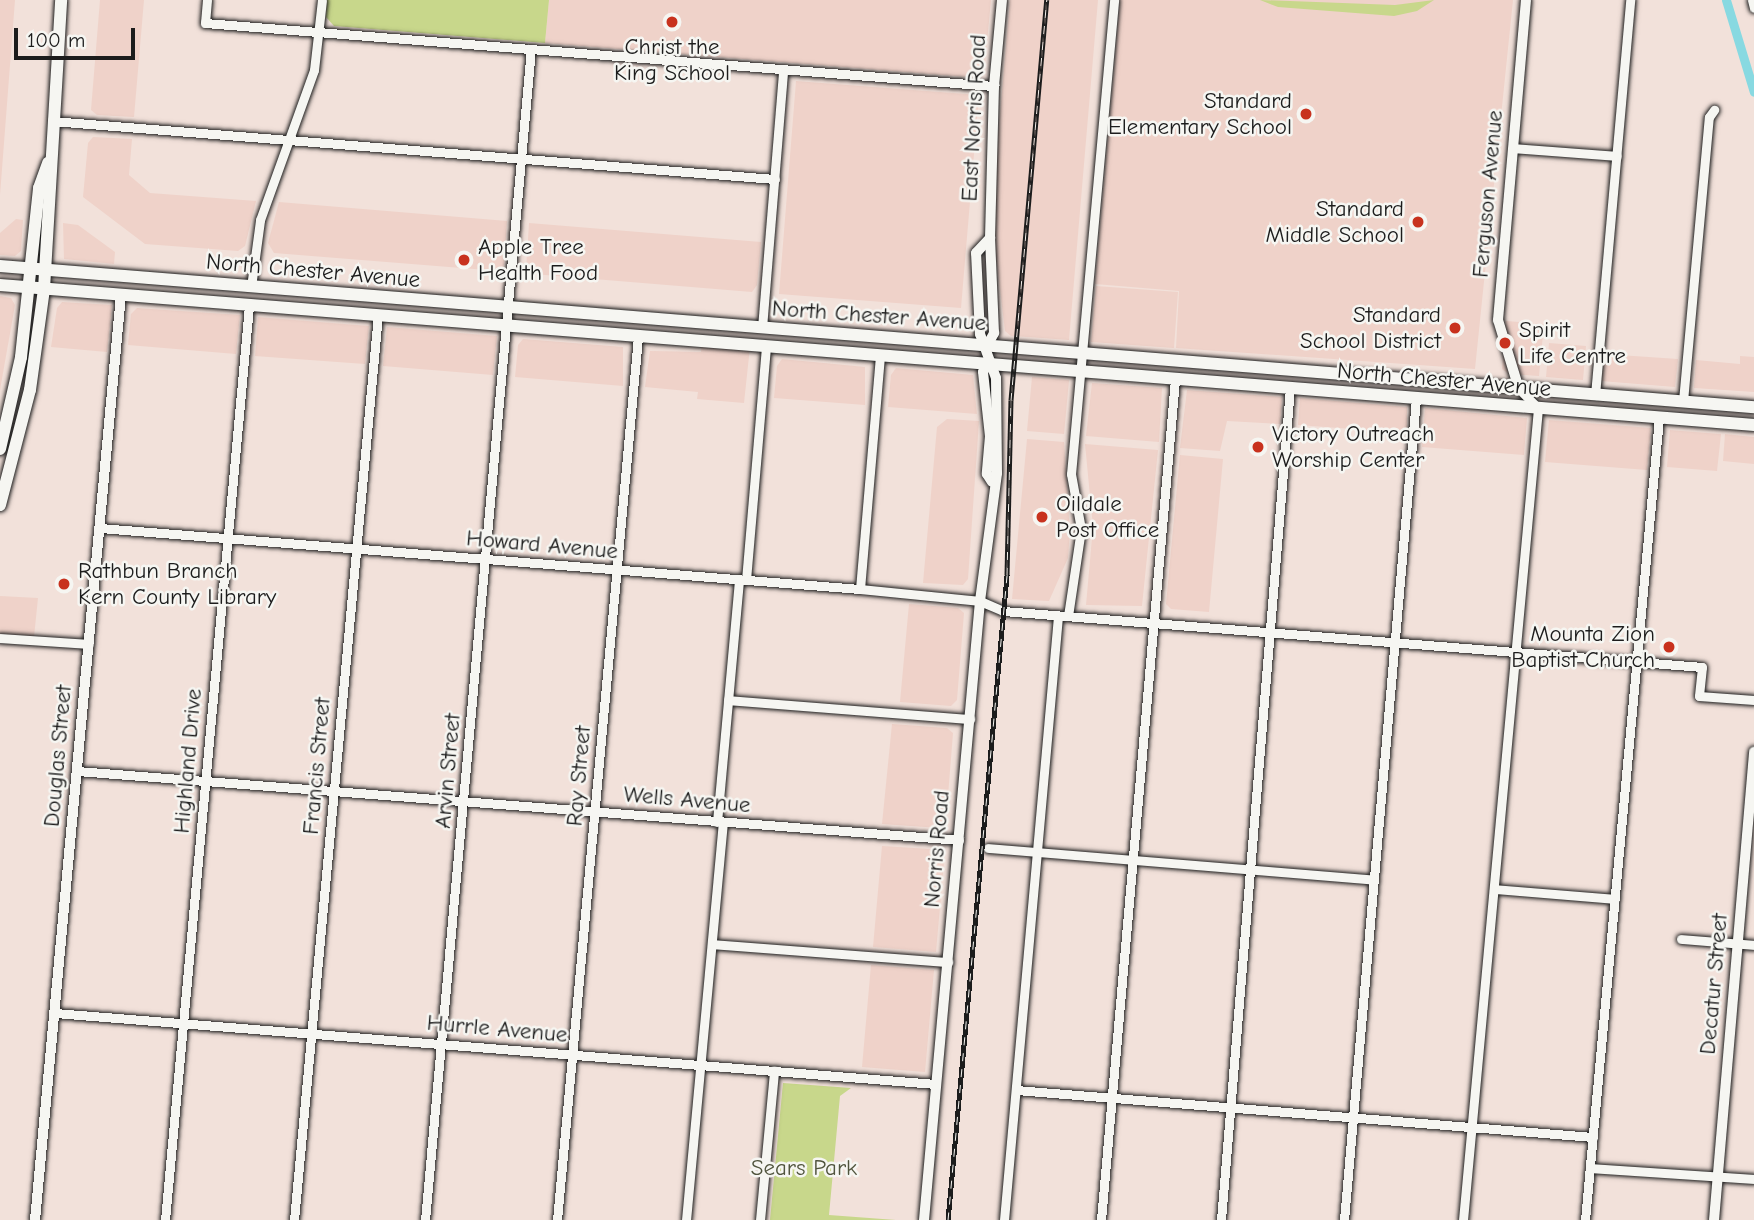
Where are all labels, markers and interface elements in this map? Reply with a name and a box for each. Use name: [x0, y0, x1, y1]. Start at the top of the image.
scale bar: [18, 14, 138, 58]
marker: Christ the King School: [664, 14, 680, 30]
text: 100 m: [27, 28, 85, 52]
place label: Christ the King School: [614, 33, 730, 87]
street label: East Norris Road: [956, 34, 992, 202]
place label: Standard Elementary School: [1108, 87, 1292, 141]
marker: Standard Elementary School: [1298, 106, 1314, 122]
street label: Ferguson Avenue: [1467, 109, 1509, 279]
place label: Standard Middle School: [1265, 195, 1404, 249]
marker: Standard Middle School: [1410, 214, 1426, 230]
place label: Apple Tree Health Food: [478, 233, 598, 287]
street label: North Chester Avenue: [205, 248, 421, 294]
marker: Apple Tree Health Food: [456, 252, 472, 268]
street label: North Chester Avenue: [771, 295, 987, 337]
place label: Standard School District: [1300, 301, 1441, 355]
place label: Spirit Life Centre: [1519, 316, 1626, 370]
marker: Standard School District: [1447, 320, 1463, 336]
marker: Spirit Life Centre: [1497, 335, 1513, 351]
street label: North Chester Avenue: [1336, 357, 1552, 403]
place label: Victory Outreach Worship Center: [1272, 420, 1434, 474]
marker: Victory Outreach Worship Center: [1250, 439, 1266, 455]
place label: Oildale Post Office: [1056, 490, 1159, 544]
marker: Oildale Post Office: [1034, 509, 1050, 525]
street label: Howard Avenue: [465, 525, 619, 565]
place label: Rathbun Branch Kern County Library: [78, 557, 276, 611]
marker: Rathbun Branch Kern County Library: [56, 576, 72, 592]
place label: Mounta Zion Baptist Church: [1511, 620, 1655, 674]
marker: Mounta Zion Baptist Church: [1661, 639, 1677, 655]
street label: Douglas Street: [38, 684, 78, 828]
street label: Highland Drive: [168, 687, 208, 835]
street label: Francis Street: [297, 696, 337, 836]
street label: Arvin Street: [429, 712, 467, 830]
street label: Ray Street: [561, 725, 597, 827]
street label: Wells Avenue: [622, 781, 752, 819]
street label: Norris Road: [918, 789, 956, 909]
street label: Decatur Street: [1694, 912, 1734, 1056]
street label: Hurrle Avenue: [426, 1009, 568, 1049]
park label: Sears Park: [751, 1154, 857, 1182]

